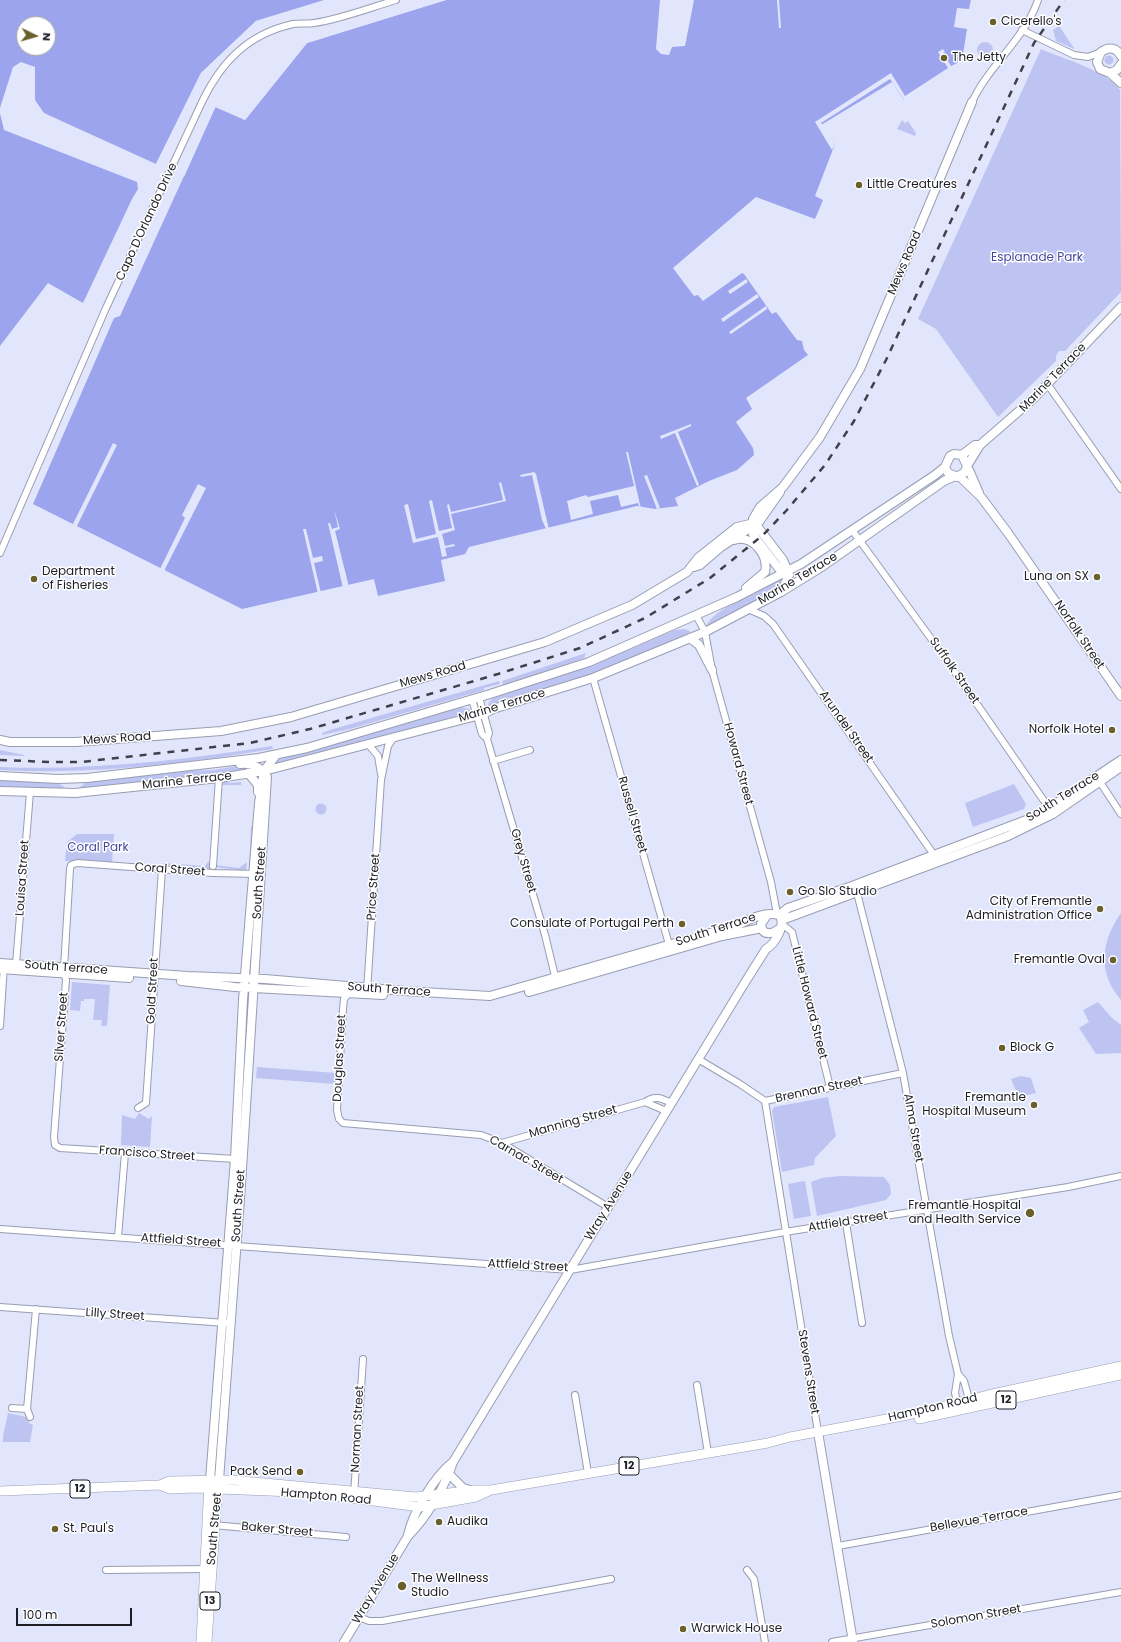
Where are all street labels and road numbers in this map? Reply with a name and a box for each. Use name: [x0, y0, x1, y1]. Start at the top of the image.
street label: Capo D'Orlando Drive: [113, 161, 181, 283]
street label: Mews Road: [885, 229, 925, 297]
street label: Marine Terrace: [1017, 341, 1089, 415]
street label: Marine Terrace: [756, 550, 840, 608]
street label: Norfolk Street: [1051, 598, 1107, 672]
street label: Suffolk Street: [926, 635, 982, 707]
street label: Mews Road: [398, 659, 468, 691]
street label: Marine Terrace: [457, 686, 547, 726]
street label: Arundel Street: [816, 688, 876, 766]
street label: Howard Street: [720, 721, 756, 807]
street label: Mews Road: [82, 729, 152, 749]
street label: Marine Terrace: [142, 769, 232, 793]
street label: South Terrace: [1024, 769, 1102, 825]
street label: Russell Street: [614, 775, 650, 855]
street label: Grey Street: [507, 827, 539, 895]
street label: Louisa Street: [13, 839, 33, 917]
street label: South Street: [250, 846, 270, 920]
street label: Price Street: [364, 853, 384, 921]
street label: Coral Street: [134, 860, 206, 880]
street label: South Terrace: [674, 910, 758, 950]
street label: Little Howard Street: [788, 945, 830, 1061]
street label: Gold Street: [144, 957, 162, 1025]
street label: South Terrace: [24, 958, 108, 978]
street label: South Terrace: [347, 980, 431, 1000]
street label: Silver Street: [52, 992, 72, 1062]
street label: Douglas Street: [331, 1014, 349, 1102]
street label: Brennan Street: [774, 1074, 864, 1106]
street label: Alma Street: [900, 1092, 926, 1164]
street label: Manning Street: [527, 1103, 619, 1141]
street label: Carnac Street: [486, 1133, 566, 1187]
street label: Francisco Street: [99, 1143, 195, 1165]
street label: South Street: [229, 1169, 249, 1243]
street label: Wray Avenue: [582, 1169, 636, 1243]
street label: Attfield Street: [807, 1209, 889, 1235]
street label: Attfield Street: [140, 1231, 222, 1251]
street label: Attfield Street: [487, 1257, 569, 1275]
street label: Lilly Street: [85, 1306, 145, 1324]
street label: Stevens Street: [794, 1329, 822, 1415]
street label: Norman Street: [349, 1385, 367, 1473]
street label: Hampton Road: [887, 1391, 979, 1425]
road number: 12: [996, 1391, 1016, 1409]
road number: 12: [619, 1457, 639, 1475]
road number: 12: [70, 1480, 90, 1498]
street label: Hampton Road: [280, 1486, 372, 1508]
street label: South Street: [205, 1492, 225, 1566]
street label: Bellevue Terrace: [929, 1504, 1029, 1536]
street label: Baker Street: [241, 1520, 313, 1540]
street label: Wray Avenue: [349, 1551, 403, 1627]
road number: 13: [200, 1592, 220, 1610]
street label: Solomon Street: [930, 1602, 1022, 1632]

